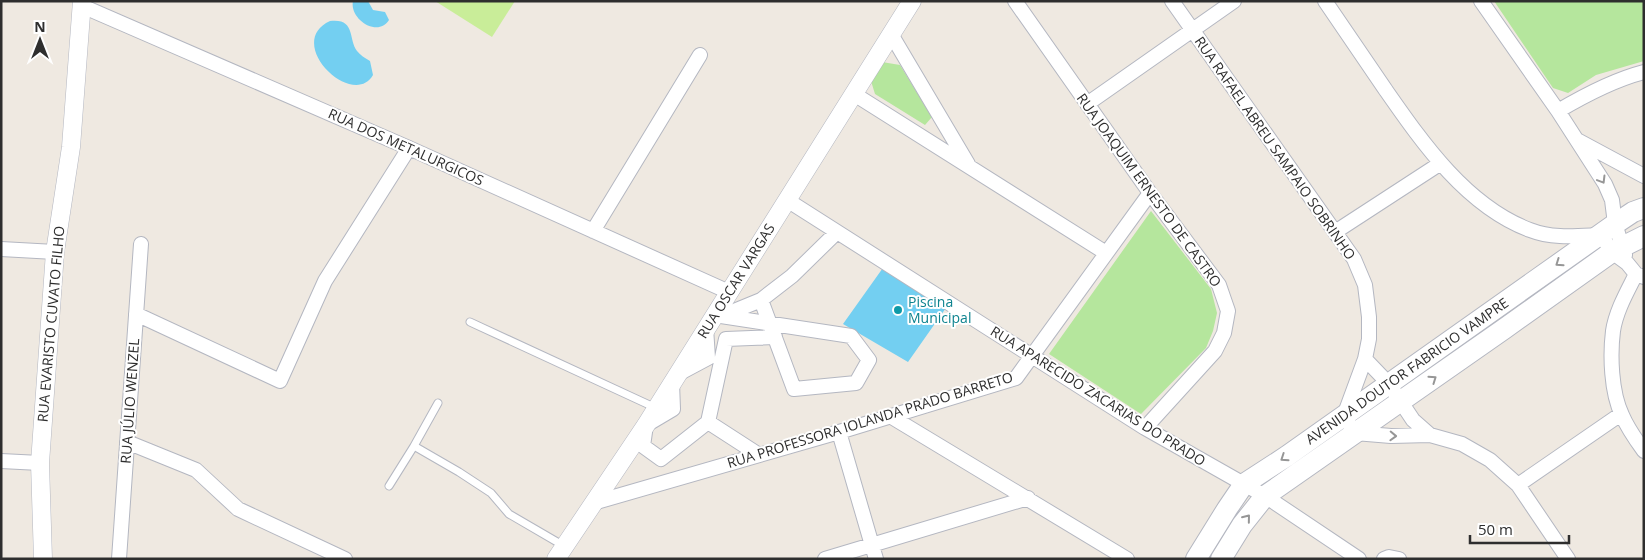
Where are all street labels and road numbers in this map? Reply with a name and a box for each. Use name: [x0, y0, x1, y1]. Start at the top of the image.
street label: RUA RAFAEL ABREU SAMPAIO SOBRINHO: [1191, 32, 1360, 263]
street label: RUA JOAQUIM ERNESTO DE CASTRO: [1073, 89, 1226, 290]
street label: RUA DOS METALURGICOS: [325, 104, 487, 189]
street label: RUA OSCAR VARGAS: [692, 220, 779, 342]
street label: RUA EVARISTO CUVATO FILHO: [32, 225, 69, 423]
street label: AVENIDA DOUTOR FABRICIO VAMPRE: [1301, 293, 1512, 448]
street label: RUA APARECIDO ZACARIAS DO PRADO: [987, 321, 1209, 470]
street label: RUA JÚLIO WENZEL: [116, 338, 143, 464]
street label: RUA PROFESSORA IOLANDA PRADO BARRETO: [725, 367, 1015, 472]

